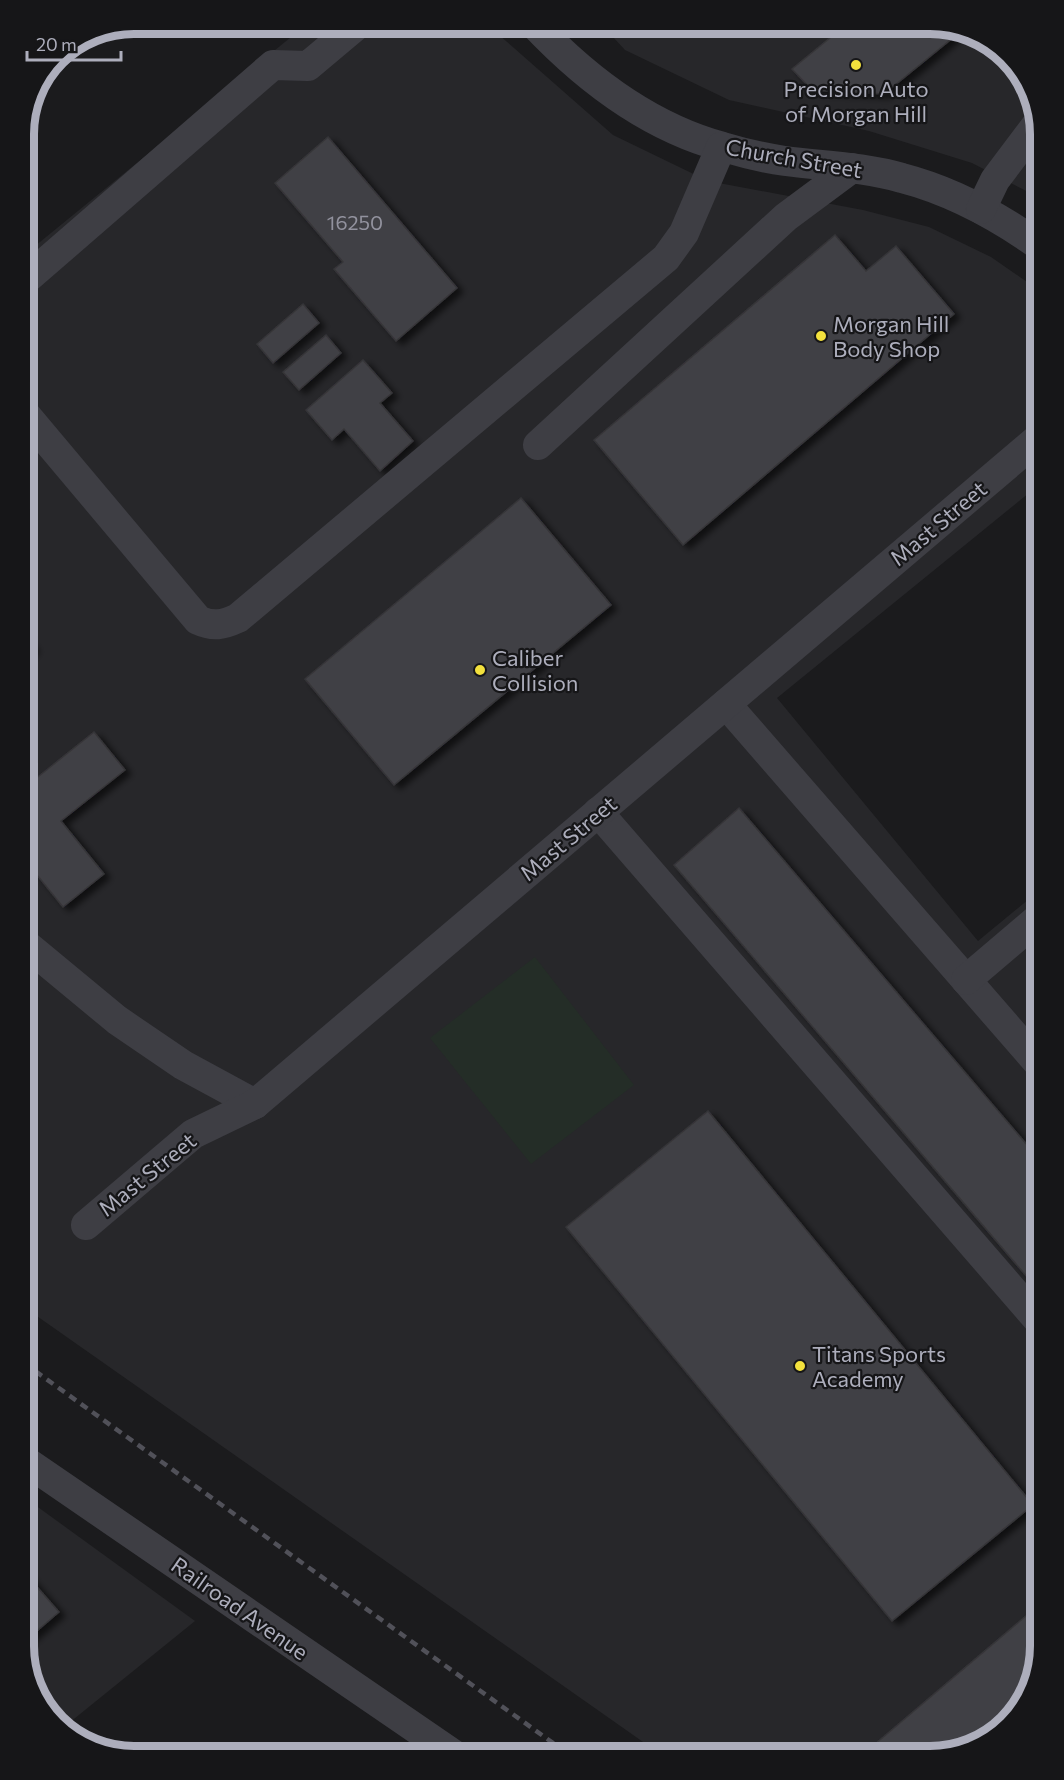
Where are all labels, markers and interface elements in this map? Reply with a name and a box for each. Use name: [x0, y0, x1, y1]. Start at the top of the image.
scale bar: [27, 24, 122, 62]
text: 20 m: [36, 33, 77, 55]
marker: Precision Auto of Morgan Hill: [849, 58, 863, 72]
place label: Precision Auto of Morgan Hill: [783, 75, 929, 127]
street label: Church Street: [724, 133, 864, 183]
house number: 16250: [327, 210, 383, 234]
place label: Morgan Hill Body Shop: [833, 310, 949, 362]
marker: Morgan Hill Body Shop: [814, 329, 828, 343]
street label: Mast Street: [884, 475, 992, 571]
place label: Caliber Collision: [492, 644, 578, 696]
marker: Caliber Collision: [473, 663, 487, 677]
street label: Mast Street: [514, 790, 622, 886]
street label: Mast Street: [93, 1126, 201, 1222]
place label: Titans Sports Academy: [812, 1340, 946, 1392]
marker: Titans Sports Academy: [793, 1359, 807, 1373]
street label: Railroad Avenue: [166, 1551, 314, 1665]

